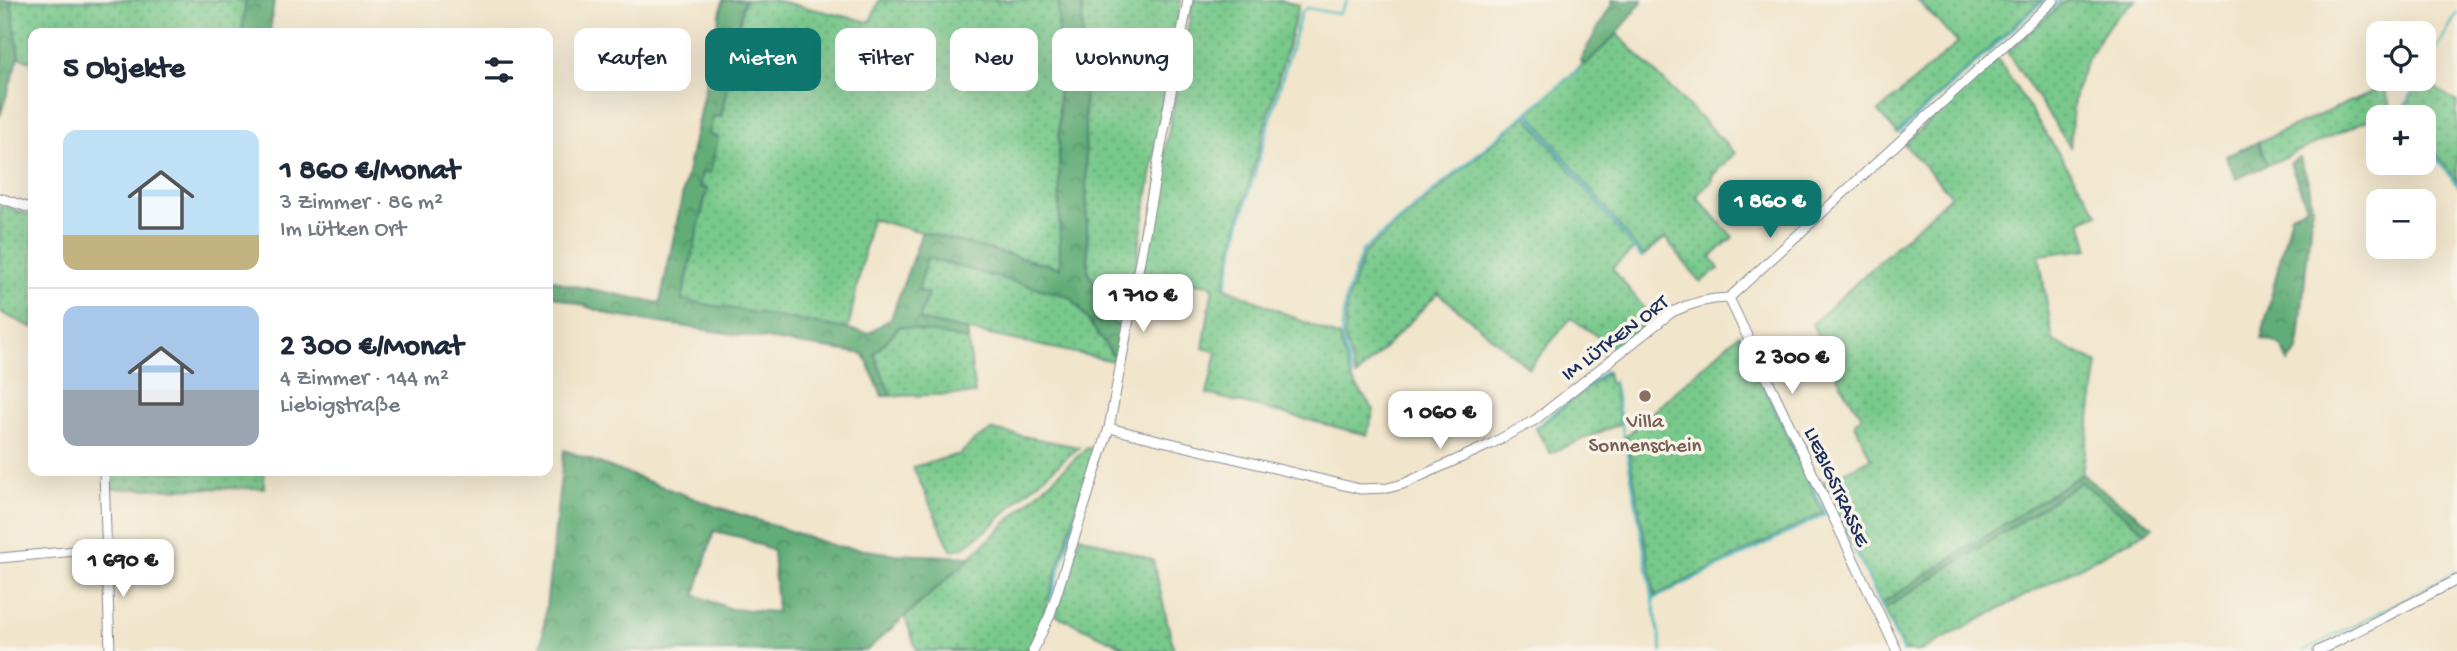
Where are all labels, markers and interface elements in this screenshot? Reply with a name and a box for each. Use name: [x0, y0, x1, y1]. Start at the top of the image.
map controls: [2366, 21, 2436, 259]
button: locate: [2366, 21, 2436, 91]
chip: Kaufen: [574, 28, 691, 91]
chip: Mieten: [705, 28, 821, 91]
chip: Filter: [835, 28, 936, 91]
chip: Neu: [950, 28, 1038, 91]
chip: Wohnung: [1052, 28, 1193, 91]
icon: filters: [480, 51, 518, 89]
text: 5 Objekte: [63, 53, 185, 88]
button: +: [2366, 105, 2436, 175]
text: 1 860 €/Monat: [280, 155, 460, 190]
icon: home: [119, 158, 203, 242]
pin: 1 860 €: [1705, 180, 1835, 240]
text: 1 860 €: [1734, 189, 1806, 216]
button: −: [2366, 189, 2436, 259]
text: 3 Zimmer · 86 m²: [280, 190, 443, 217]
text: Im Lütken Ort: [280, 217, 406, 244]
pin: 1 710 €: [1078, 274, 1208, 334]
text: 1 710 €: [1109, 283, 1177, 310]
street label: IM LÜTKEN ORT: [1558, 291, 1675, 388]
text: 2 300 €/Monat: [280, 331, 463, 366]
icon: home: [119, 334, 203, 418]
pin: 2 300 €: [1727, 336, 1857, 396]
text: 2 300 €: [1755, 345, 1829, 372]
text: 4 Zimmer · 144 m²: [280, 366, 449, 393]
marker: Villa Sonnenschein: [1637, 388, 1653, 404]
pin: 1 060 €: [1375, 392, 1505, 451]
text: Liebigstraße: [280, 393, 400, 420]
text: 1 060 €: [1404, 400, 1476, 427]
place label: Villa Sonnenschein: [1589, 411, 1701, 460]
street label: LIEBIGSTRASSE: [1796, 424, 1874, 552]
pin: 1 690 €: [58, 540, 188, 599]
text: 1 690 €: [88, 548, 158, 575]

